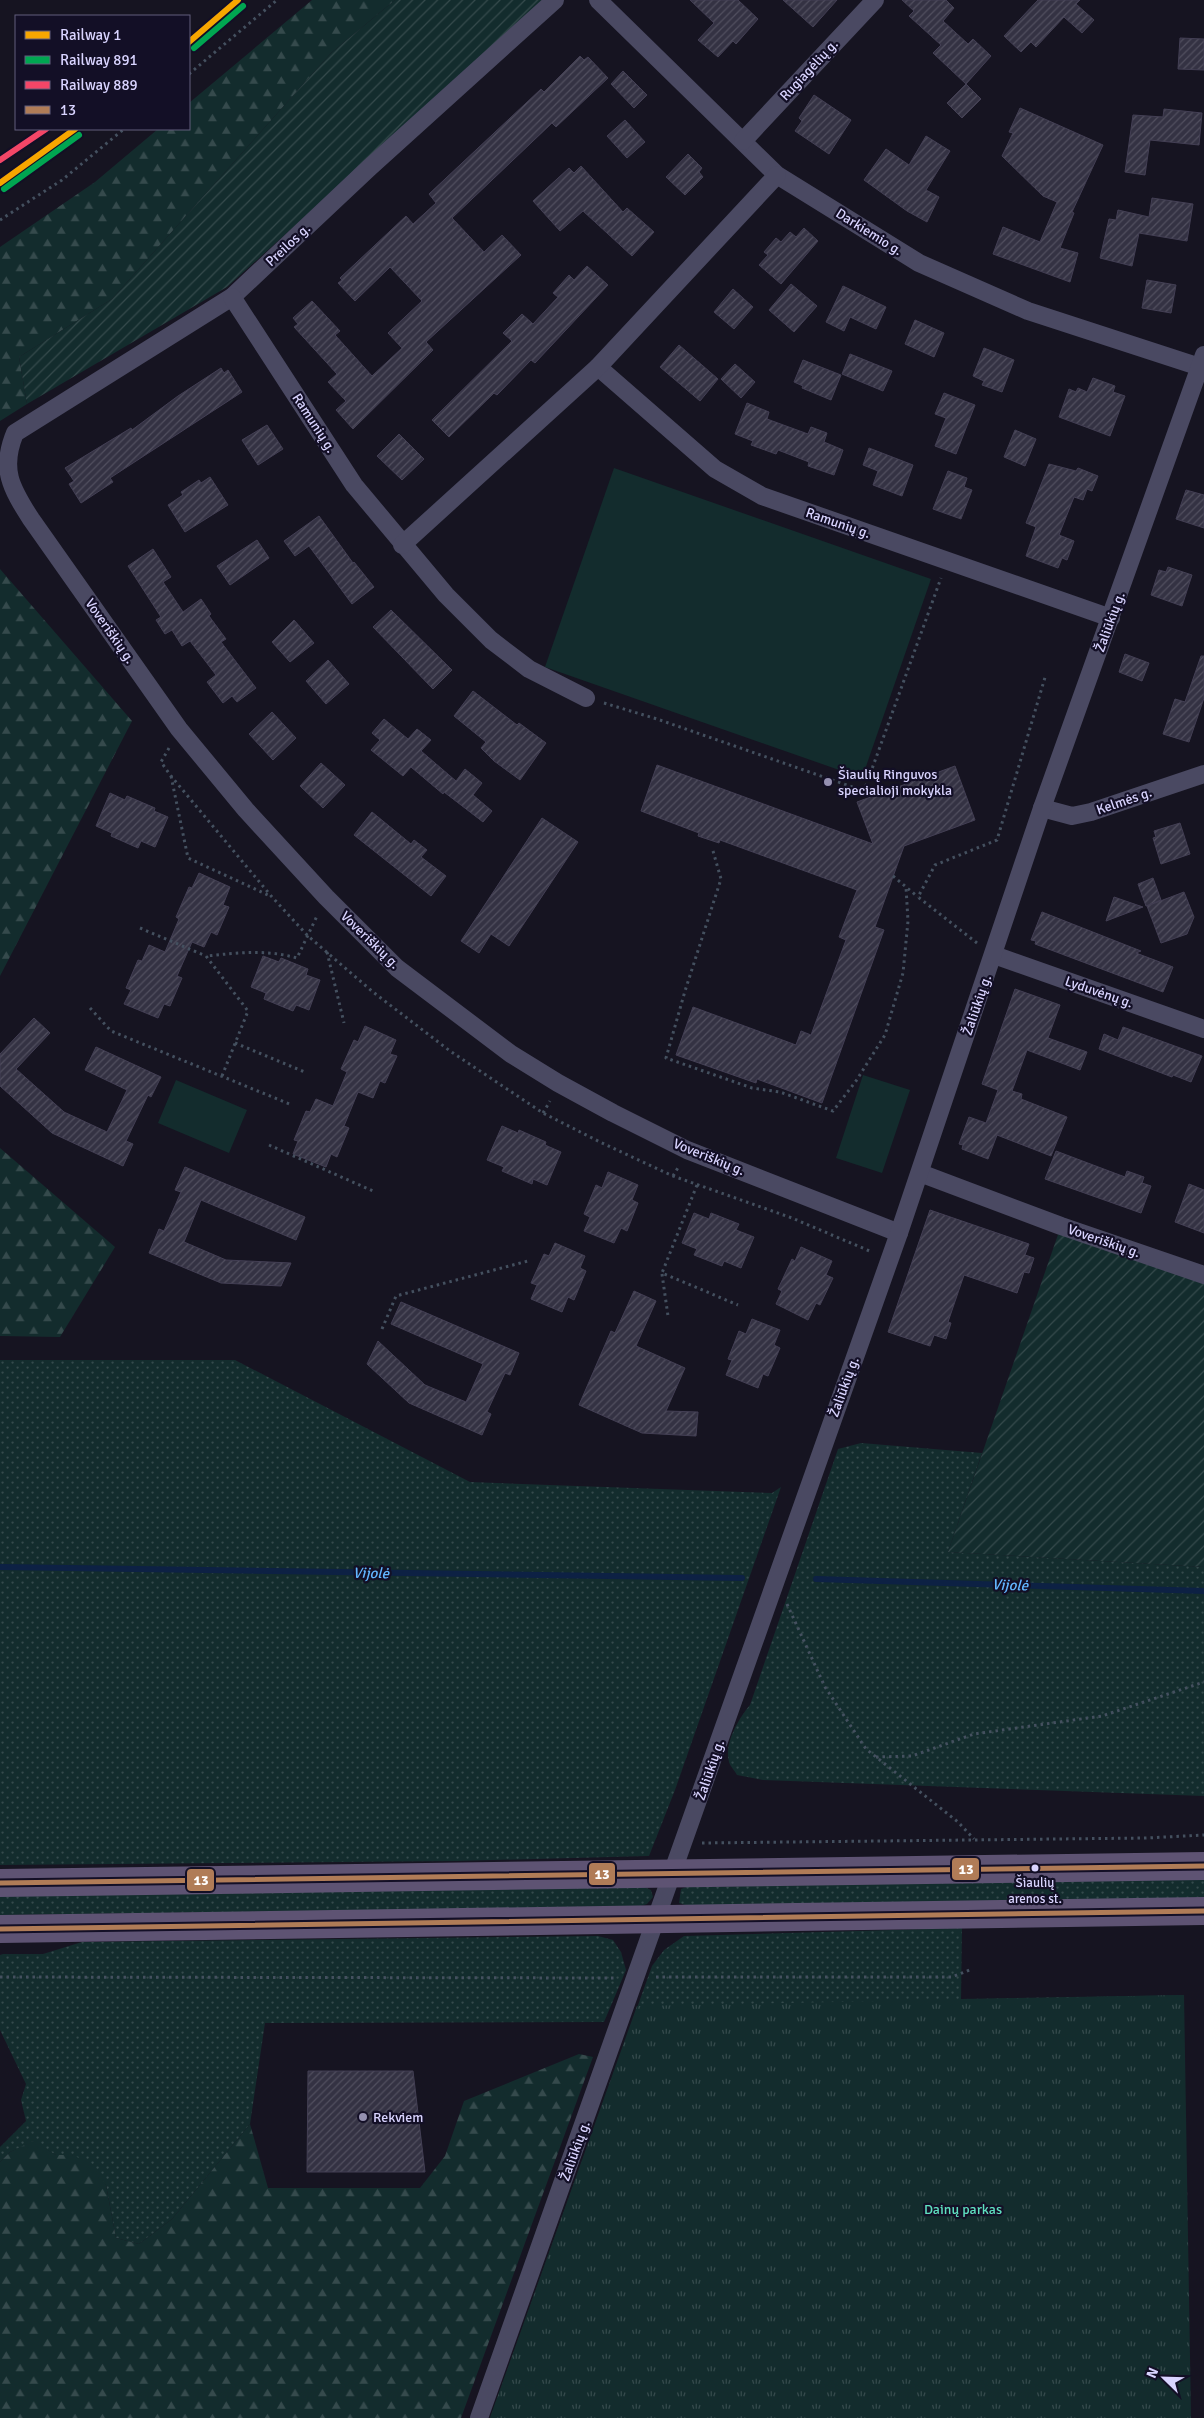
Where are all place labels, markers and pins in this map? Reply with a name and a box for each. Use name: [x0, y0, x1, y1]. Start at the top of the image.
place label: Šiaulių Ringuvos specialioji mokykla: [838, 766, 952, 799]
marker: Šiaulių Ringuvos specialioji mokykla: [822, 776, 834, 788]
marker: Šiaulių arenos st.: [1030, 1863, 1040, 1873]
place label: Šiaulių arenos st.: [1008, 1874, 1062, 1907]
place label: Rekviem: [373, 2109, 423, 2126]
marker: Rekviem: [357, 2111, 369, 2123]

